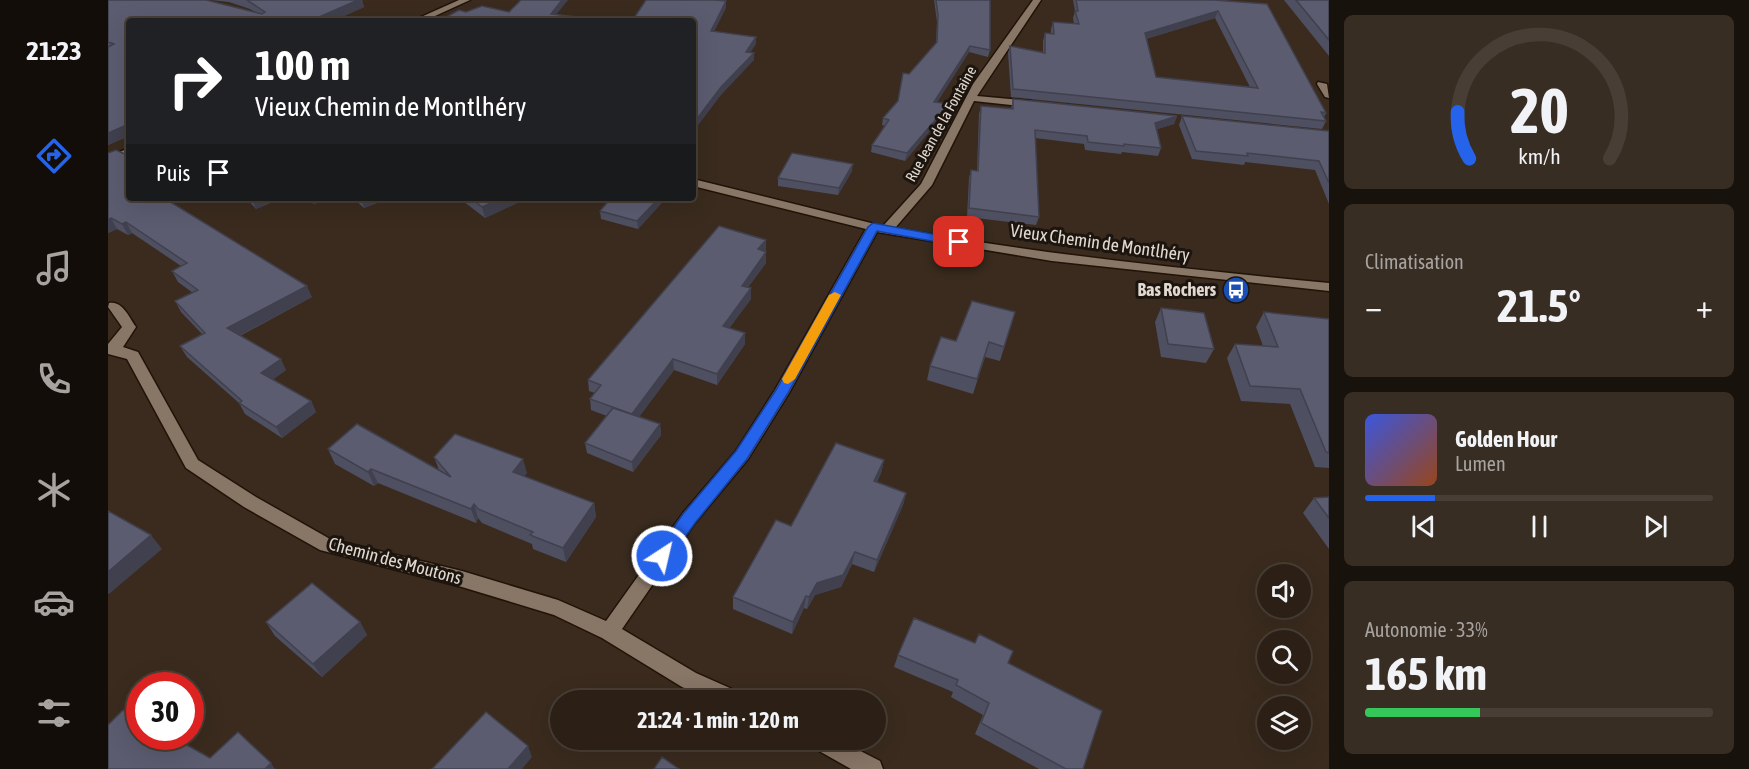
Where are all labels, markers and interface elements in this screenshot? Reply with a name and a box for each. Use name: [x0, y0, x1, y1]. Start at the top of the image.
text: 21:23: [26, 35, 82, 66]
text: 100 m: [255, 41, 350, 89]
icon: right: [156, 42, 234, 120]
street label: Rue Jean de la Fontaine: [902, 63, 979, 184]
text: 20: [1510, 75, 1568, 146]
text: Vieux Chemin de Montlhéry: [255, 91, 526, 122]
icon: directions: [33, 135, 75, 177]
text: km/h: [1518, 144, 1560, 169]
icon: arrive: [202, 156, 235, 189]
text: Puis: [156, 160, 190, 186]
pin: [933, 216, 984, 267]
street label: Vieux Chemin de Montlhéry: [1009, 220, 1191, 265]
icon: arrive: [942, 225, 975, 258]
icon: music: [33, 247, 75, 289]
text: Climatisation: [1365, 250, 1464, 273]
bus stop icon: Bas Rochers: [1221, 275, 1251, 305]
place label: Bas Rochers: [1138, 279, 1217, 300]
text: 21.5°: [1497, 280, 1581, 332]
text: −: [1365, 287, 1382, 325]
text: +: [1696, 287, 1713, 325]
icon: phone: [33, 358, 75, 400]
text: Golden Hour: [1455, 426, 1557, 452]
text: Lumen: [1455, 452, 1506, 475]
icon: climate: [33, 469, 75, 511]
icon: previous: [1407, 510, 1440, 543]
icon: pause: [1523, 510, 1556, 543]
icon: next: [1639, 510, 1672, 543]
position arrow: [630, 524, 694, 588]
street label: Chemin des Moutons: [326, 533, 464, 588]
map controls: [1257, 564, 1311, 750]
button: sound: [1257, 564, 1311, 618]
icon: car: [33, 581, 75, 623]
text: Autonomie · 33%: [1365, 618, 1488, 641]
button: search: [1257, 630, 1311, 684]
text: 165 km: [1365, 648, 1487, 700]
speed limit sign: 30: [126, 672, 204, 750]
icon: filters: [33, 692, 75, 734]
button: layers: [1257, 696, 1311, 750]
text: 21:24 · 1 min · 120 m: [637, 707, 799, 733]

